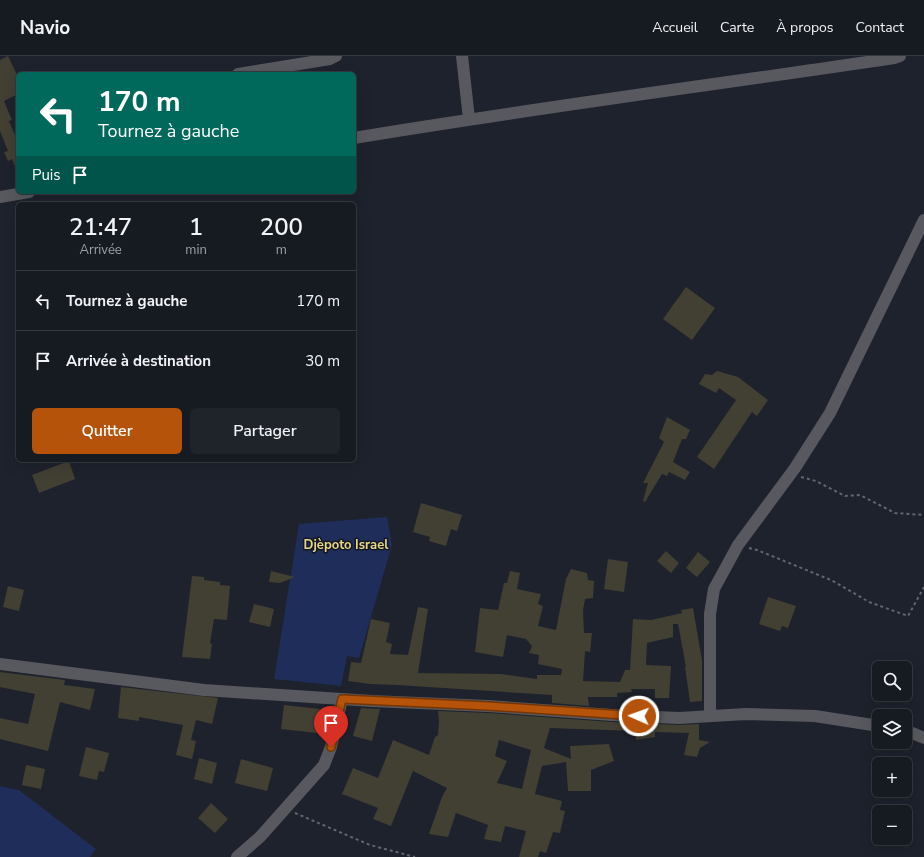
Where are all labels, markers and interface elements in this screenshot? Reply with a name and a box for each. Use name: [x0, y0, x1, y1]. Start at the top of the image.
text: Navio: [20, 15, 70, 41]
text: Accueil: [652, 18, 698, 37]
text: Carte: [720, 18, 754, 37]
text: À propos: [776, 18, 834, 37]
text: Contact: [856, 18, 904, 37]
text: 170 m: [98, 83, 181, 121]
icon: left: [32, 88, 84, 140]
text: Tournez à gauche: [98, 119, 239, 143]
icon: arrive: [69, 164, 91, 186]
text: Puis: [32, 165, 61, 185]
text: 21:47: [69, 211, 132, 243]
text: 1: [189, 211, 203, 243]
text: 200: [260, 211, 303, 243]
text: Arrivée: [80, 241, 122, 259]
text: min: [185, 241, 207, 259]
text: m: [276, 241, 287, 259]
icon: left: [32, 290, 54, 312]
text: Tournez à gauche: [66, 291, 188, 311]
text: 170 m: [296, 291, 340, 311]
icon: arrive: [32, 350, 54, 372]
text: Arrivée à destination: [66, 351, 211, 371]
text: 30 m: [305, 351, 340, 371]
button: Quitter: [32, 408, 182, 454]
button: Partager: [190, 408, 340, 454]
district label: Djèpoto Israel: [304, 536, 389, 554]
map controls: [872, 661, 912, 845]
button: search: [872, 661, 912, 701]
position arrow: [618, 695, 660, 737]
pin: [314, 706, 348, 747]
button: layers: [872, 709, 912, 749]
icon: arrive: [320, 712, 342, 734]
button: +: [872, 757, 912, 797]
button: −: [872, 805, 912, 845]

